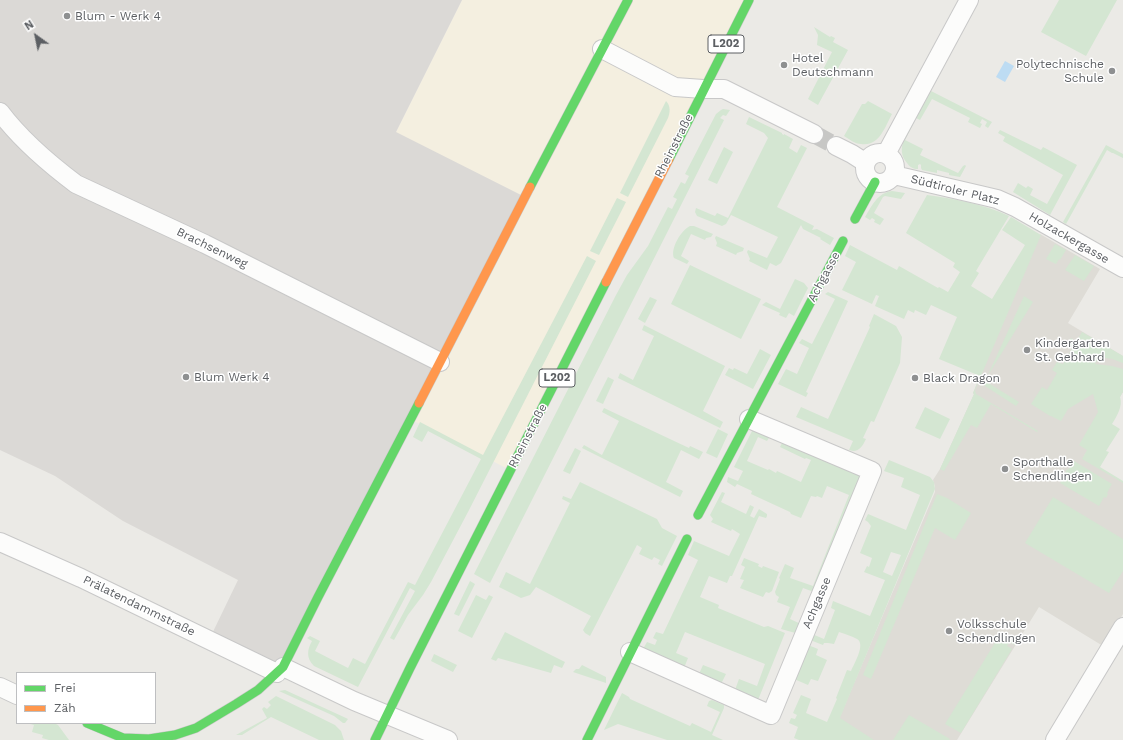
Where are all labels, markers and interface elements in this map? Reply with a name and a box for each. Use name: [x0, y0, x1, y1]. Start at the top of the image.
place label: Blum - Werk 4: [75, 9, 161, 23]
marker: Blum - Werk 4: [62, 11, 72, 21]
north arrow: [16, 16, 56, 56]
text: N: [22, 18, 36, 33]
road number: L202: [708, 35, 744, 53]
place label: Hotel Deutschmann: [792, 51, 874, 79]
place label: Polytechnische Schule: [1016, 57, 1104, 85]
marker: Hotel Deutschmann: [779, 60, 789, 70]
marker: Polytechnische Schule: [1107, 66, 1117, 76]
street label: Rheinstraße: [652, 112, 696, 180]
street label: Südtiroler Platz: [909, 172, 1001, 208]
street label: Holzackergasse: [1026, 209, 1112, 267]
street label: Brachsenweg: [174, 225, 250, 271]
street label: Achgasse: [805, 249, 843, 305]
place label: Kindergarten St. Gebhard: [1035, 336, 1110, 364]
marker: Kindergarten St. Gebhard: [1022, 345, 1032, 355]
road number: L202: [539, 369, 575, 387]
place label: Blum Werk 4: [194, 370, 270, 384]
place label: Black Dragon: [923, 371, 1000, 385]
marker: Blum Werk 4: [181, 372, 191, 382]
marker: Black Dragon: [910, 373, 920, 383]
street label: Rheinstraße: [506, 402, 550, 470]
place label: Sporthalle Schendlingen: [1013, 455, 1092, 483]
marker: Sporthalle Schendlingen: [1000, 464, 1010, 474]
street label: Prälatendammstraße: [81, 573, 197, 639]
street label: Achgasse: [800, 575, 834, 631]
place label: Volksschule Schendlingen: [957, 617, 1036, 645]
marker: Volksschule Schendlingen: [944, 626, 954, 636]
legend: [16, 672, 156, 724]
text: Frei: [54, 681, 76, 695]
text: Zäh: [54, 701, 76, 715]

